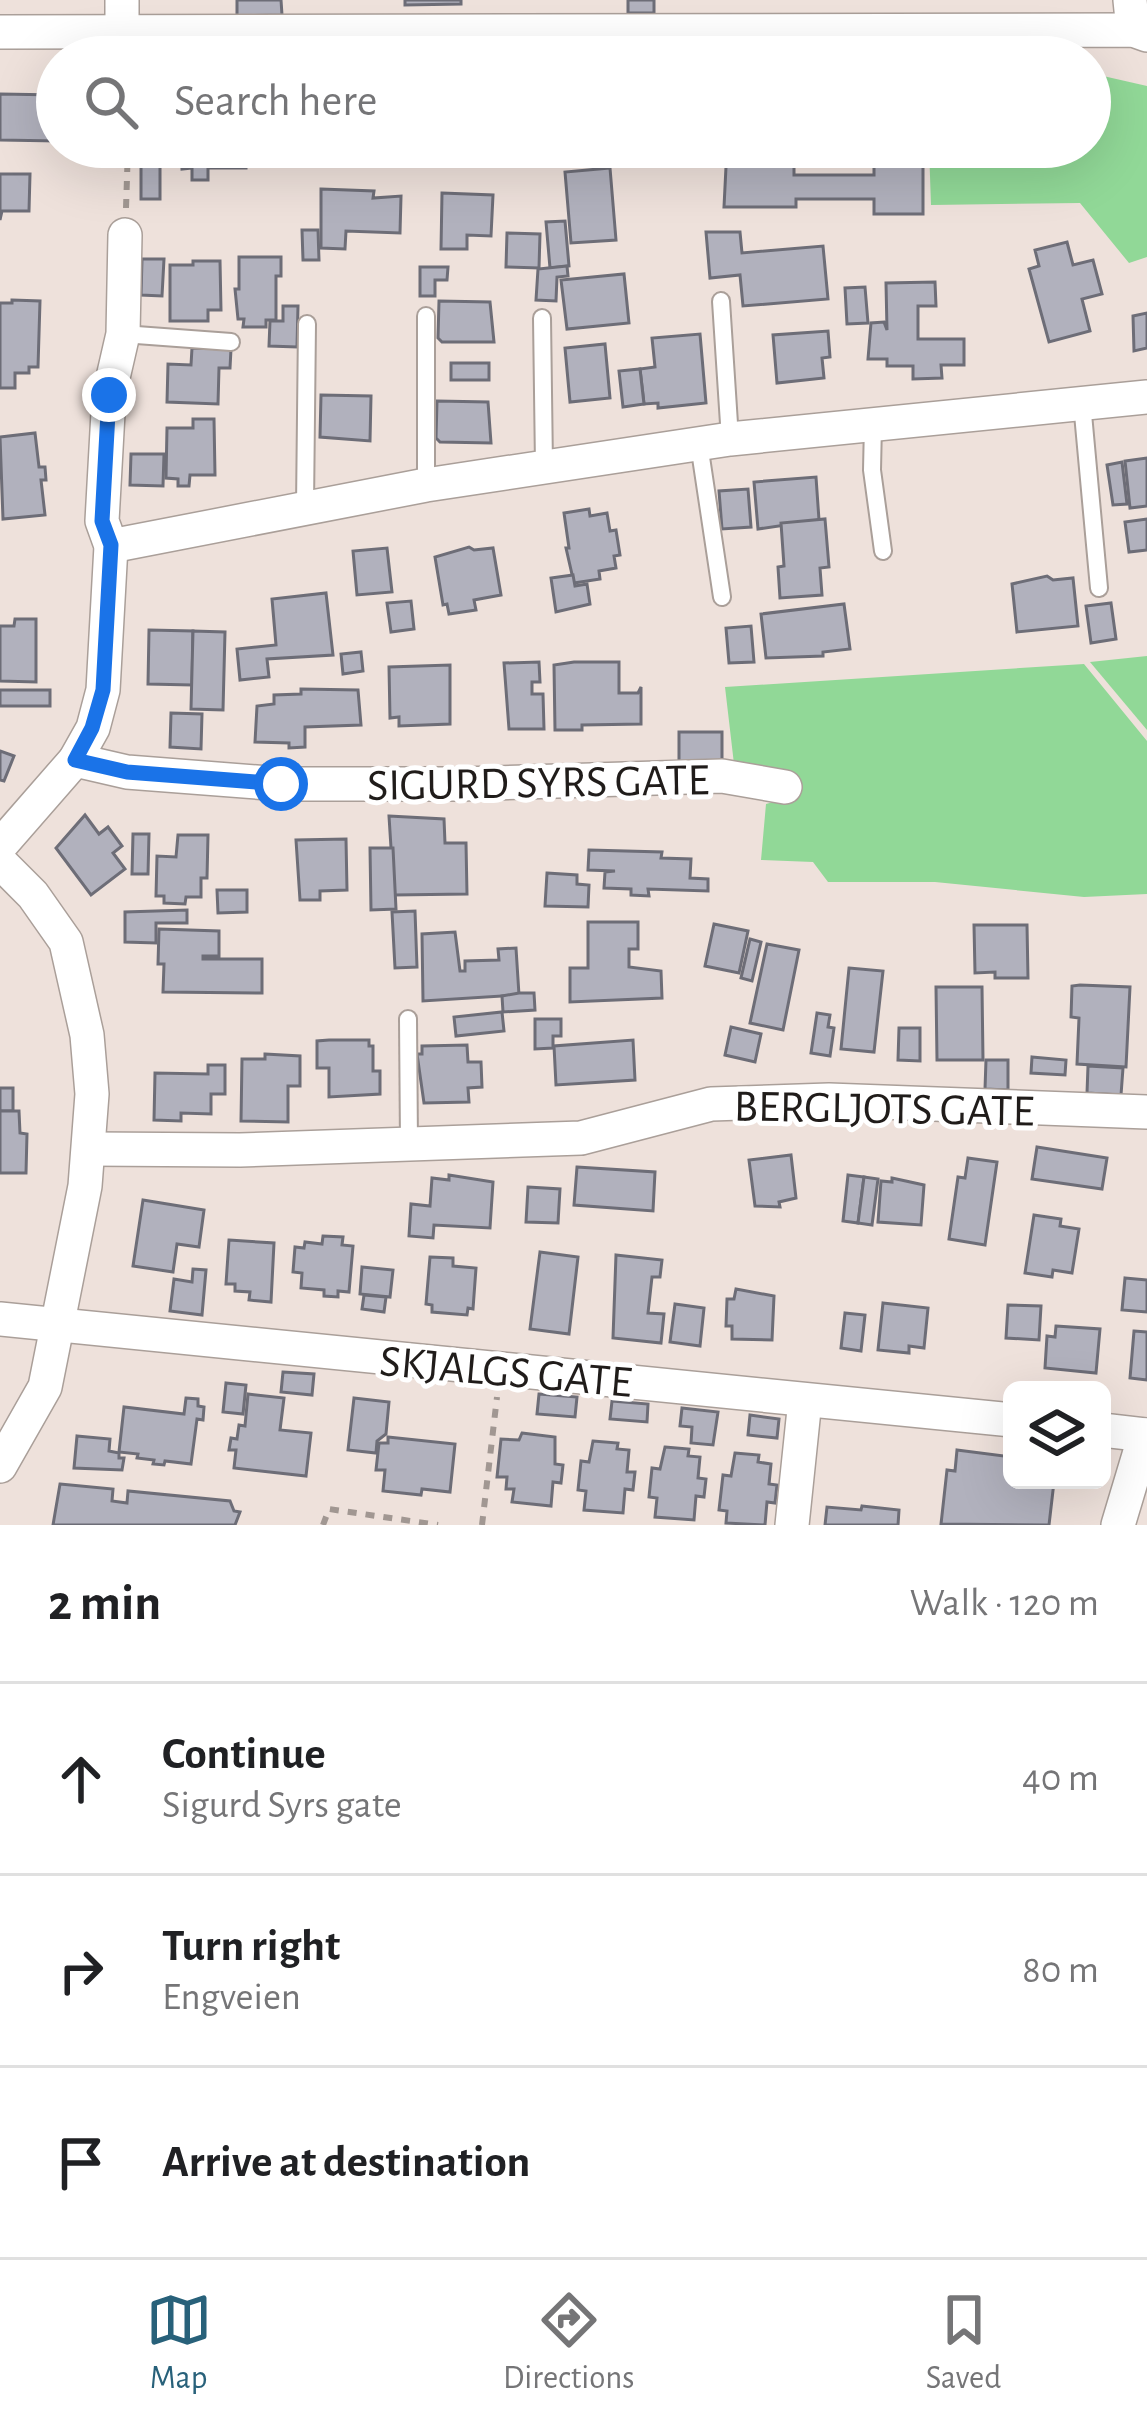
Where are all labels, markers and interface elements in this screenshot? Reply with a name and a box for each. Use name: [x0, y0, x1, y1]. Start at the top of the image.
search box: [36, 36, 1111, 168]
icon: search: [78, 69, 144, 135]
text: Search here: [174, 79, 377, 124]
route end: [82, 368, 136, 422]
route start: [254, 757, 308, 811]
street label: SIGURD SYRS GATE: [367, 758, 709, 809]
street label: BERGLJOTS GATE: [733, 1084, 1035, 1135]
street label: SKJALGS GATE: [378, 1339, 634, 1406]
map controls: [1003, 1381, 1111, 1489]
button: layers: [1003, 1381, 1111, 1489]
text: 2 min: [48, 1578, 161, 1629]
text: Walk · 120 m: [910, 1584, 1099, 1623]
text: Continue: [162, 1732, 326, 1777]
icon: ahead: [48, 1746, 114, 1812]
text: 40 m: [1022, 1759, 1099, 1798]
text: Sigurd Syrs gate: [162, 1786, 402, 1825]
text: Turn right: [162, 1924, 340, 1969]
icon: right: [48, 1938, 114, 2004]
text: 80 m: [1022, 1951, 1099, 1990]
text: Engveien: [162, 1978, 301, 2017]
icon: arrive: [48, 2130, 114, 2196]
text: Arrive at destination: [162, 2140, 530, 2185]
tab: Map: [146, 2287, 212, 2399]
tab: Directions: [503, 2287, 634, 2399]
tab: Saved: [926, 2287, 1001, 2399]

